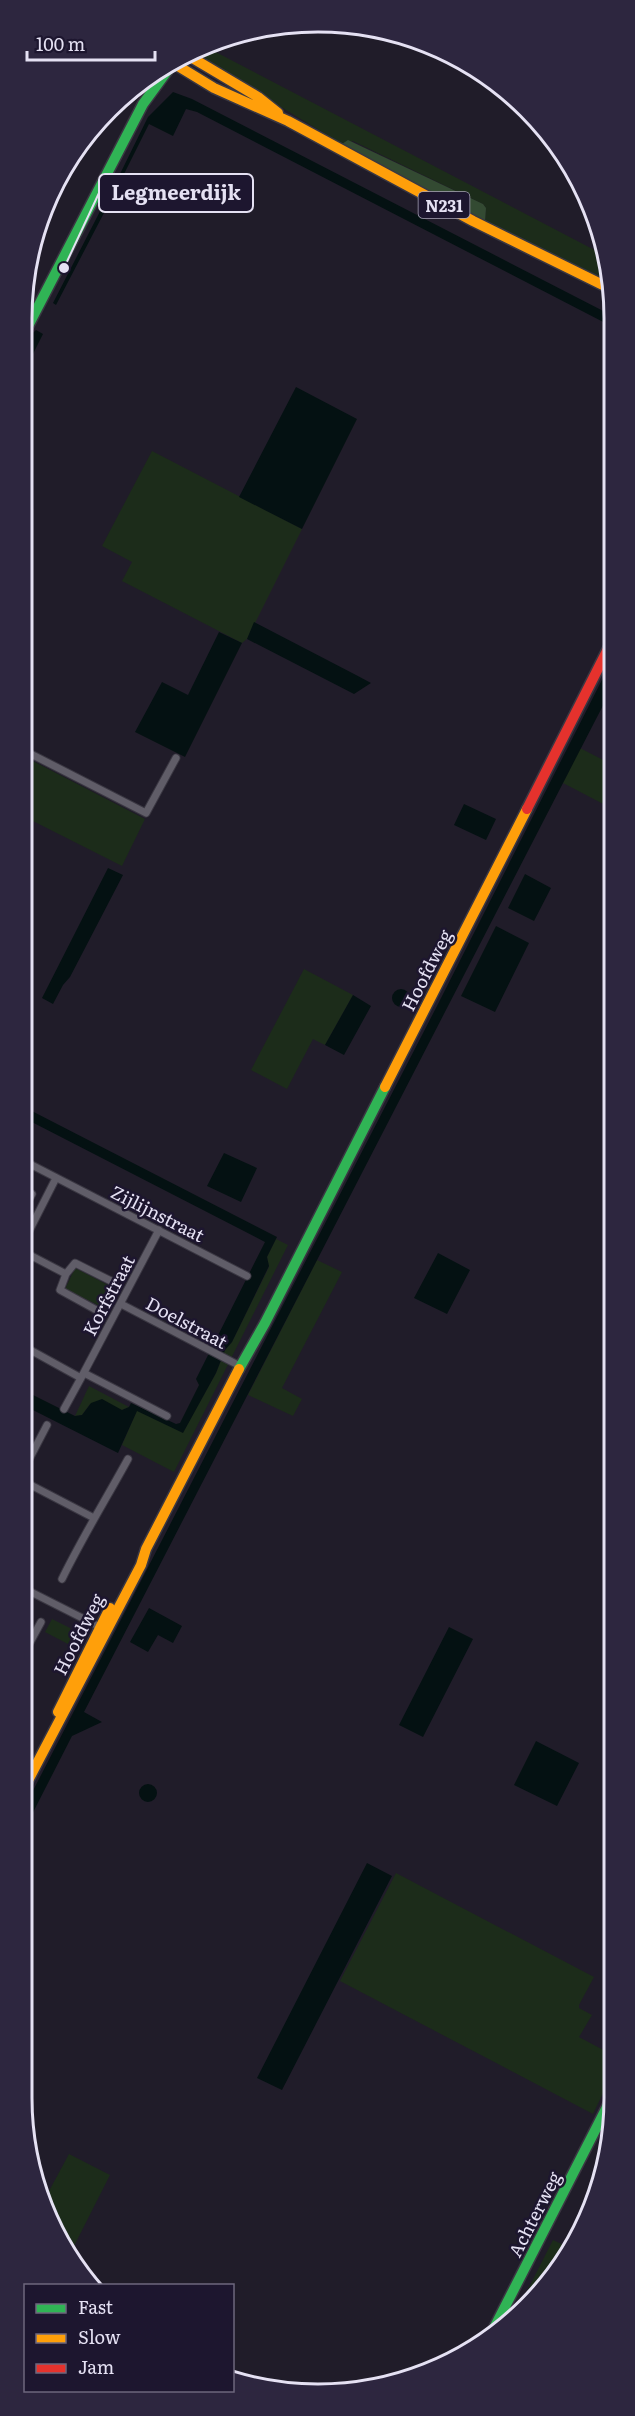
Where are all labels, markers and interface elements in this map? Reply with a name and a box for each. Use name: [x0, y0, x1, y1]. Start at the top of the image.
scale bar: [27, 24, 154, 62]
text: 100 m: [36, 30, 85, 57]
callout: Legmeerdijk: [99, 174, 253, 212]
text: Legmeerdijk: [111, 176, 241, 206]
road number: N231: [418, 192, 470, 218]
street label: Hoofdweg: [394, 924, 458, 1015]
street label: Zijlijnstraat: [106, 1178, 210, 1248]
street label: Korfstraat: [75, 1249, 141, 1340]
street label: Doelstraat: [141, 1289, 233, 1355]
street label: Hoofdweg: [46, 1588, 110, 1679]
street label: Achterweg: [501, 2166, 568, 2261]
legend: [24, 2284, 234, 2392]
text: Fast: [78, 2293, 114, 2320]
text: Slow: [78, 2323, 121, 2350]
text: Jam: [78, 2353, 114, 2380]

